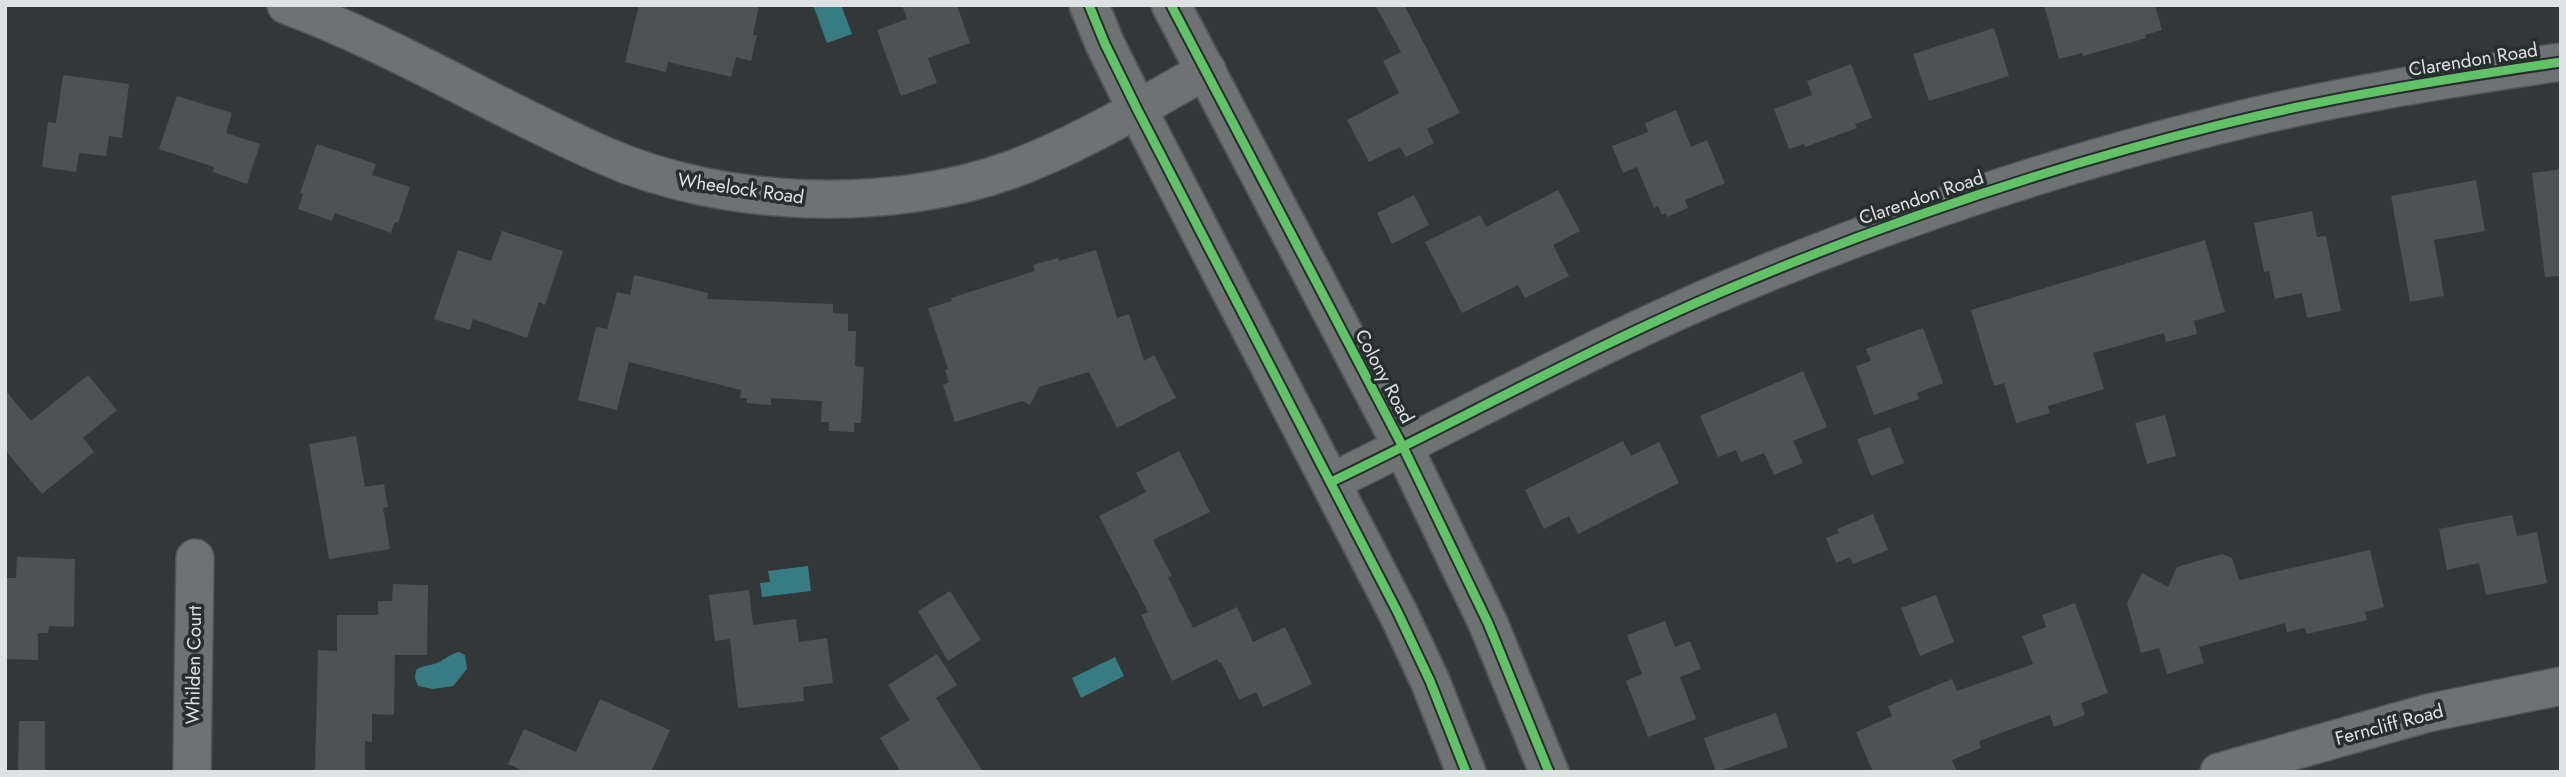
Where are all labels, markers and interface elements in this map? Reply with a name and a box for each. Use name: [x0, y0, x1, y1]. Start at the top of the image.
street label: Clarendon Road: [2407, 36, 2540, 83]
street label: Clarendon Road: [1855, 163, 1987, 231]
street label: Wheelock Road: [676, 166, 806, 211]
street label: Colony Road: [1348, 324, 1421, 428]
street label: Whilden Court: [179, 605, 208, 725]
street label: Ferncliff Road: [2332, 697, 2446, 752]

